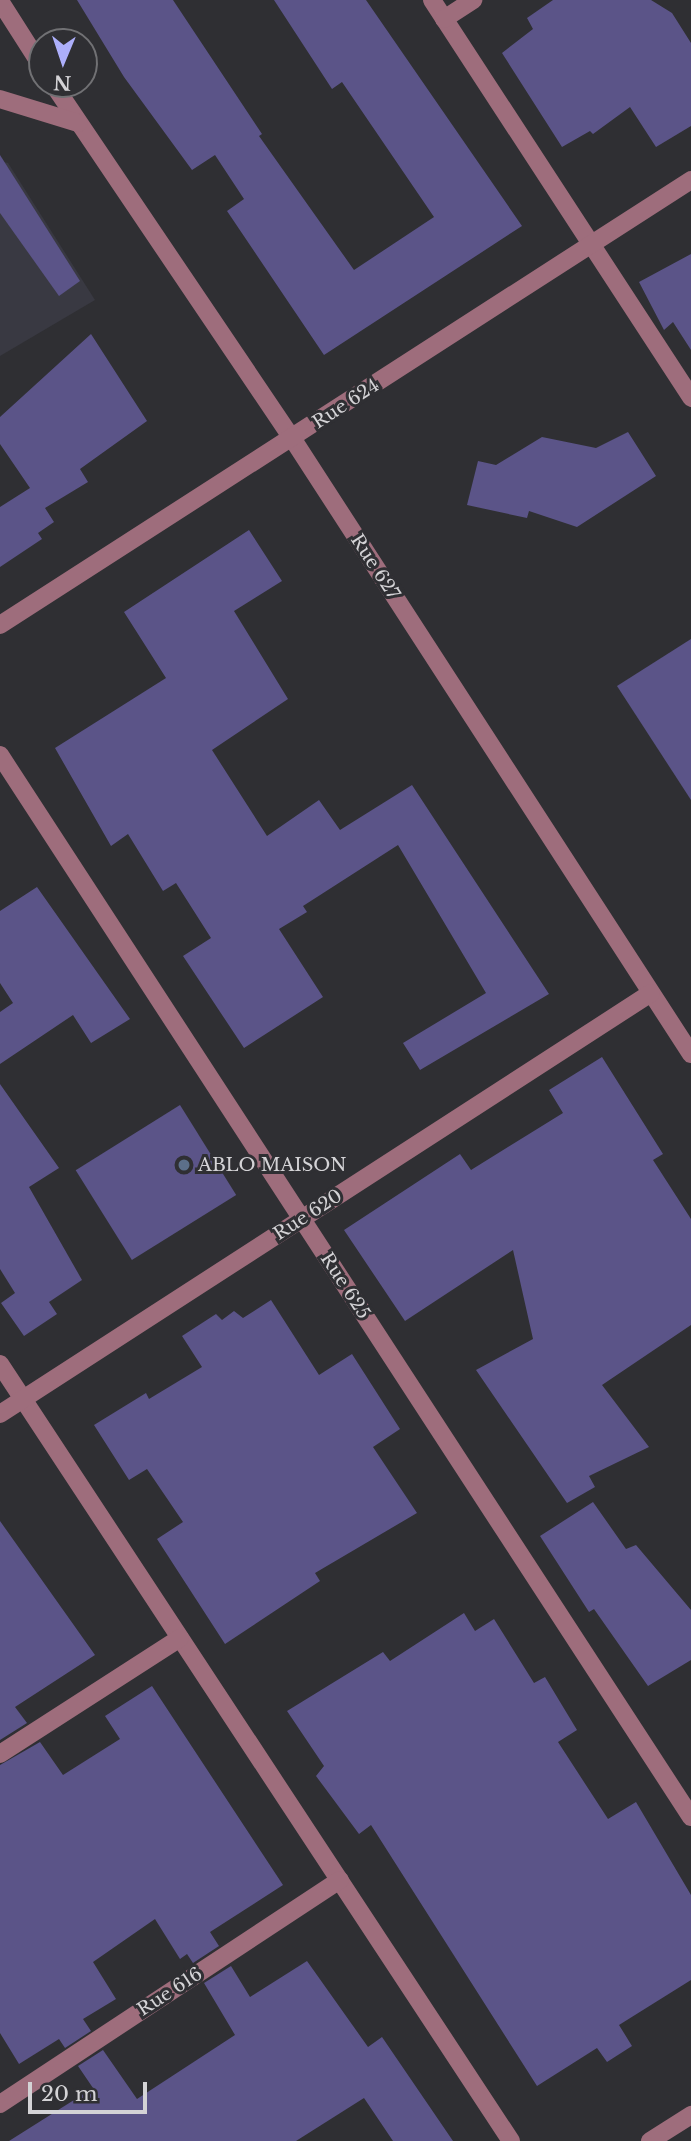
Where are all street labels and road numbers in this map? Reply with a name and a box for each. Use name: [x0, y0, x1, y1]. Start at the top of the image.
street label: Rue 624: [309, 375, 383, 433]
street label: Rue 627: [346, 530, 404, 604]
street label: Rue 620: [270, 1185, 346, 1245]
street label: Rue 625: [316, 1249, 374, 1323]
street label: Rue 616: [134, 1963, 206, 2021]

